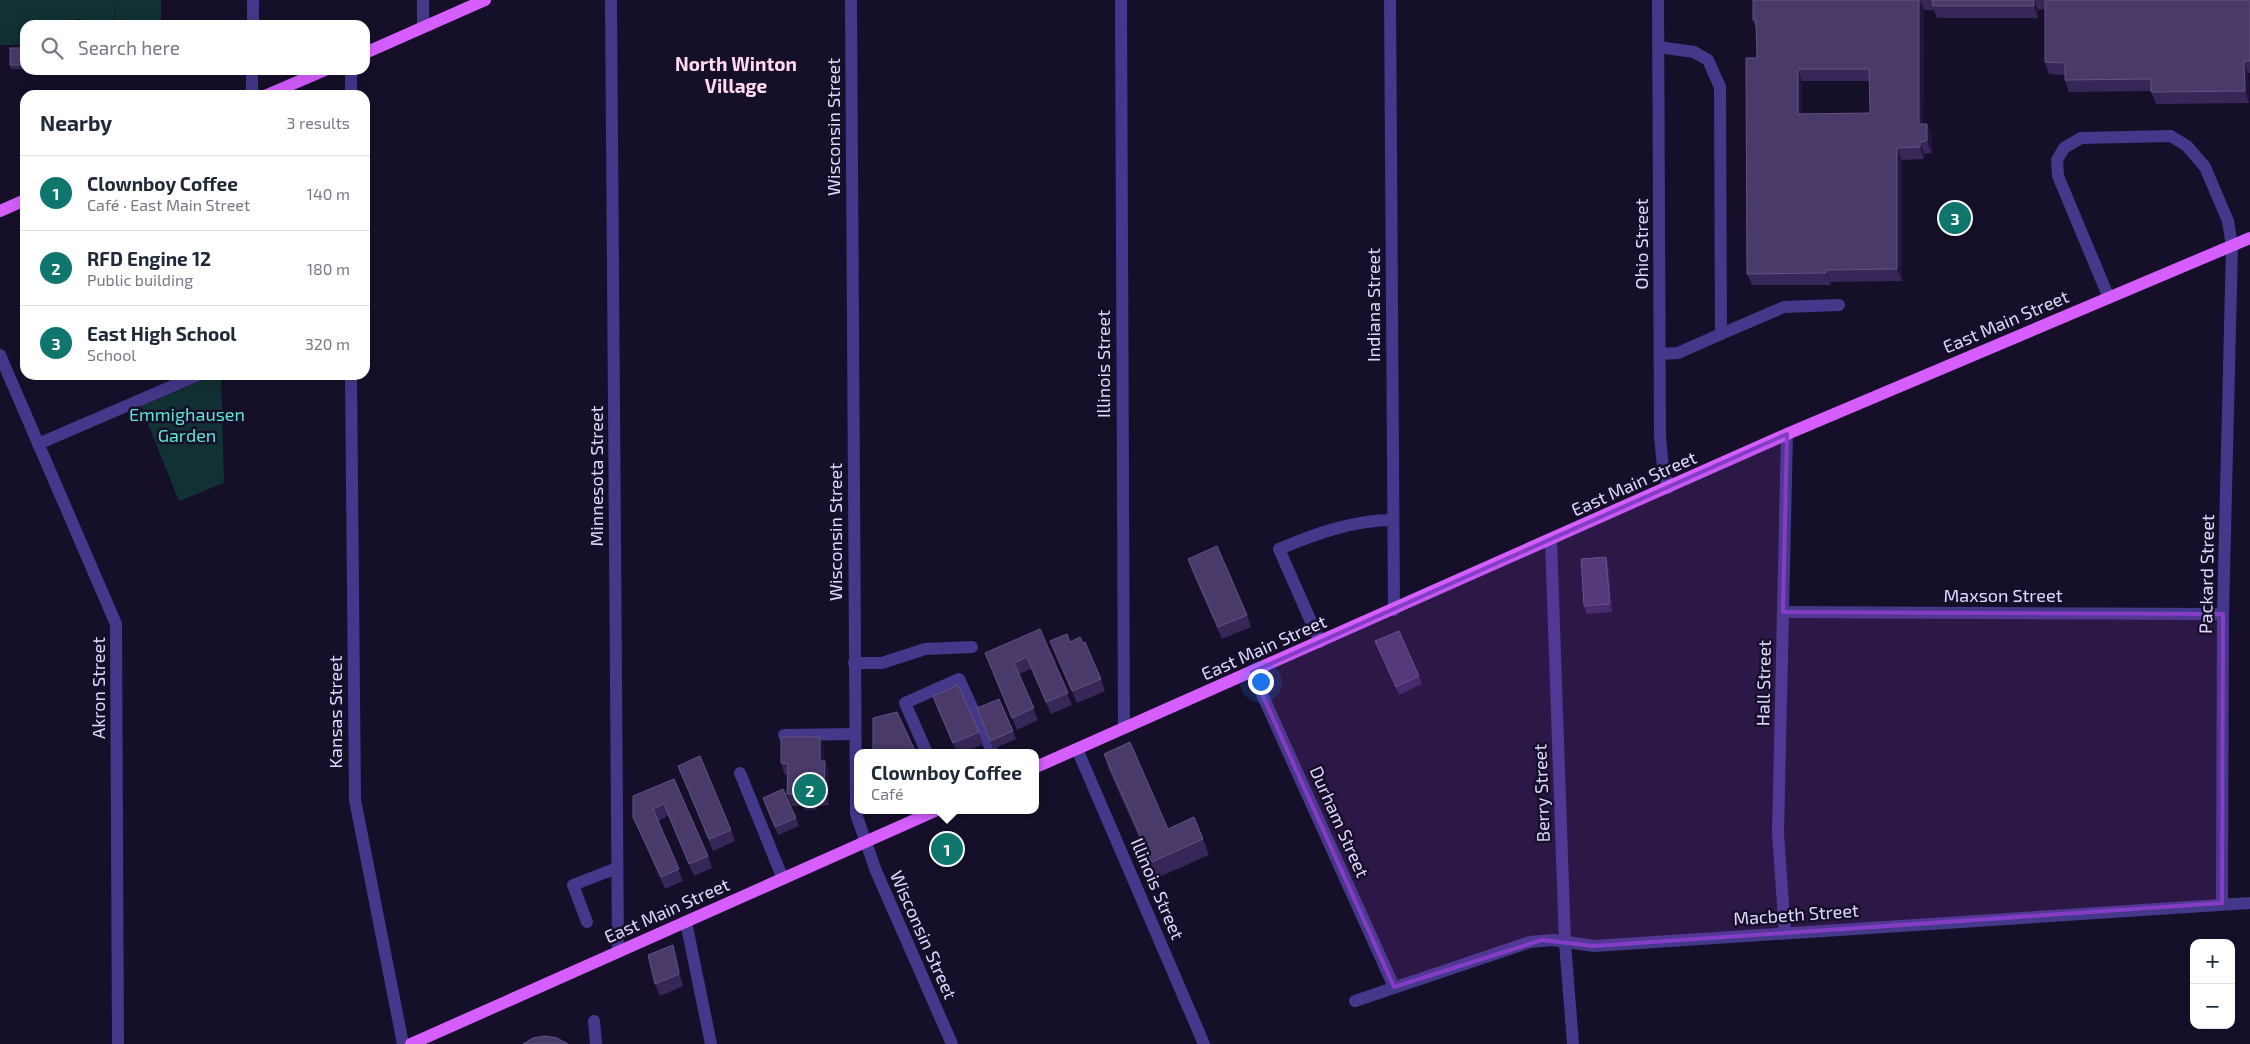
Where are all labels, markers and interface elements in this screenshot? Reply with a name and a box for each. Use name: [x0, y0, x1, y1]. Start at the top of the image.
search box: [20, 20, 370, 75]
icon: search: [38, 34, 66, 62]
text: Search here: [78, 36, 180, 59]
district label: North Winton Village: [675, 52, 797, 97]
street label: Wisconsin Street: [822, 58, 844, 196]
text: Nearby: [40, 110, 112, 135]
text: 3 results: [287, 113, 350, 132]
text: Clownboy Coffee: [87, 172, 238, 195]
text: 1: [53, 184, 59, 203]
text: 140 m: [307, 184, 350, 203]
text: Café · East Main Street: [87, 195, 250, 214]
street label: Ohio Street: [1630, 198, 1652, 290]
pin: 3: [1939, 199, 1971, 237]
text: RFD Engine 12: [87, 247, 211, 270]
street label: Indiana Street: [1362, 248, 1384, 362]
text: 2: [51, 259, 61, 278]
text: 180 m: [307, 259, 350, 278]
text: Public building: [87, 270, 193, 289]
street label: East Main Street: [1939, 285, 2072, 358]
street label: Illinois Street: [1092, 310, 1114, 418]
text: East High School: [87, 322, 237, 345]
text: 3: [51, 334, 61, 353]
text: 320 m: [305, 334, 350, 353]
text: School: [87, 345, 136, 364]
park label: Emmighausen Garden: [129, 403, 245, 446]
street label: Minnesota Street: [585, 405, 607, 546]
street label: East Main Street: [1568, 446, 1700, 521]
street label: Wisconsin Street: [824, 463, 846, 601]
street label: Packard Street: [2194, 514, 2218, 634]
street label: Maxson Street: [1943, 584, 2063, 606]
street label: East Main Street: [1198, 610, 1330, 685]
street label: Akron Street: [87, 637, 109, 739]
street label: Hall Street: [1751, 640, 1775, 726]
street label: Kansas Street: [324, 655, 346, 769]
your location: [1248, 669, 1274, 695]
street label: Berry Street: [1528, 743, 1554, 843]
popup: [854, 749, 1039, 814]
text: Clownboy Coffee: [871, 761, 1022, 784]
street label: Durham Street: [1306, 762, 1374, 881]
pin: 2: [794, 771, 826, 809]
text: Café: [871, 784, 904, 803]
pin: 1: [931, 830, 963, 868]
street label: Illinois Street: [1127, 835, 1189, 943]
street label: Wisconsin Street: [886, 867, 962, 1002]
street label: East Main Street: [601, 873, 733, 948]
street label: Macbeth Street: [1732, 899, 1860, 929]
map controls: [2190, 939, 2235, 1029]
button: +: [2190, 939, 2235, 984]
button: −: [2190, 984, 2235, 1029]

